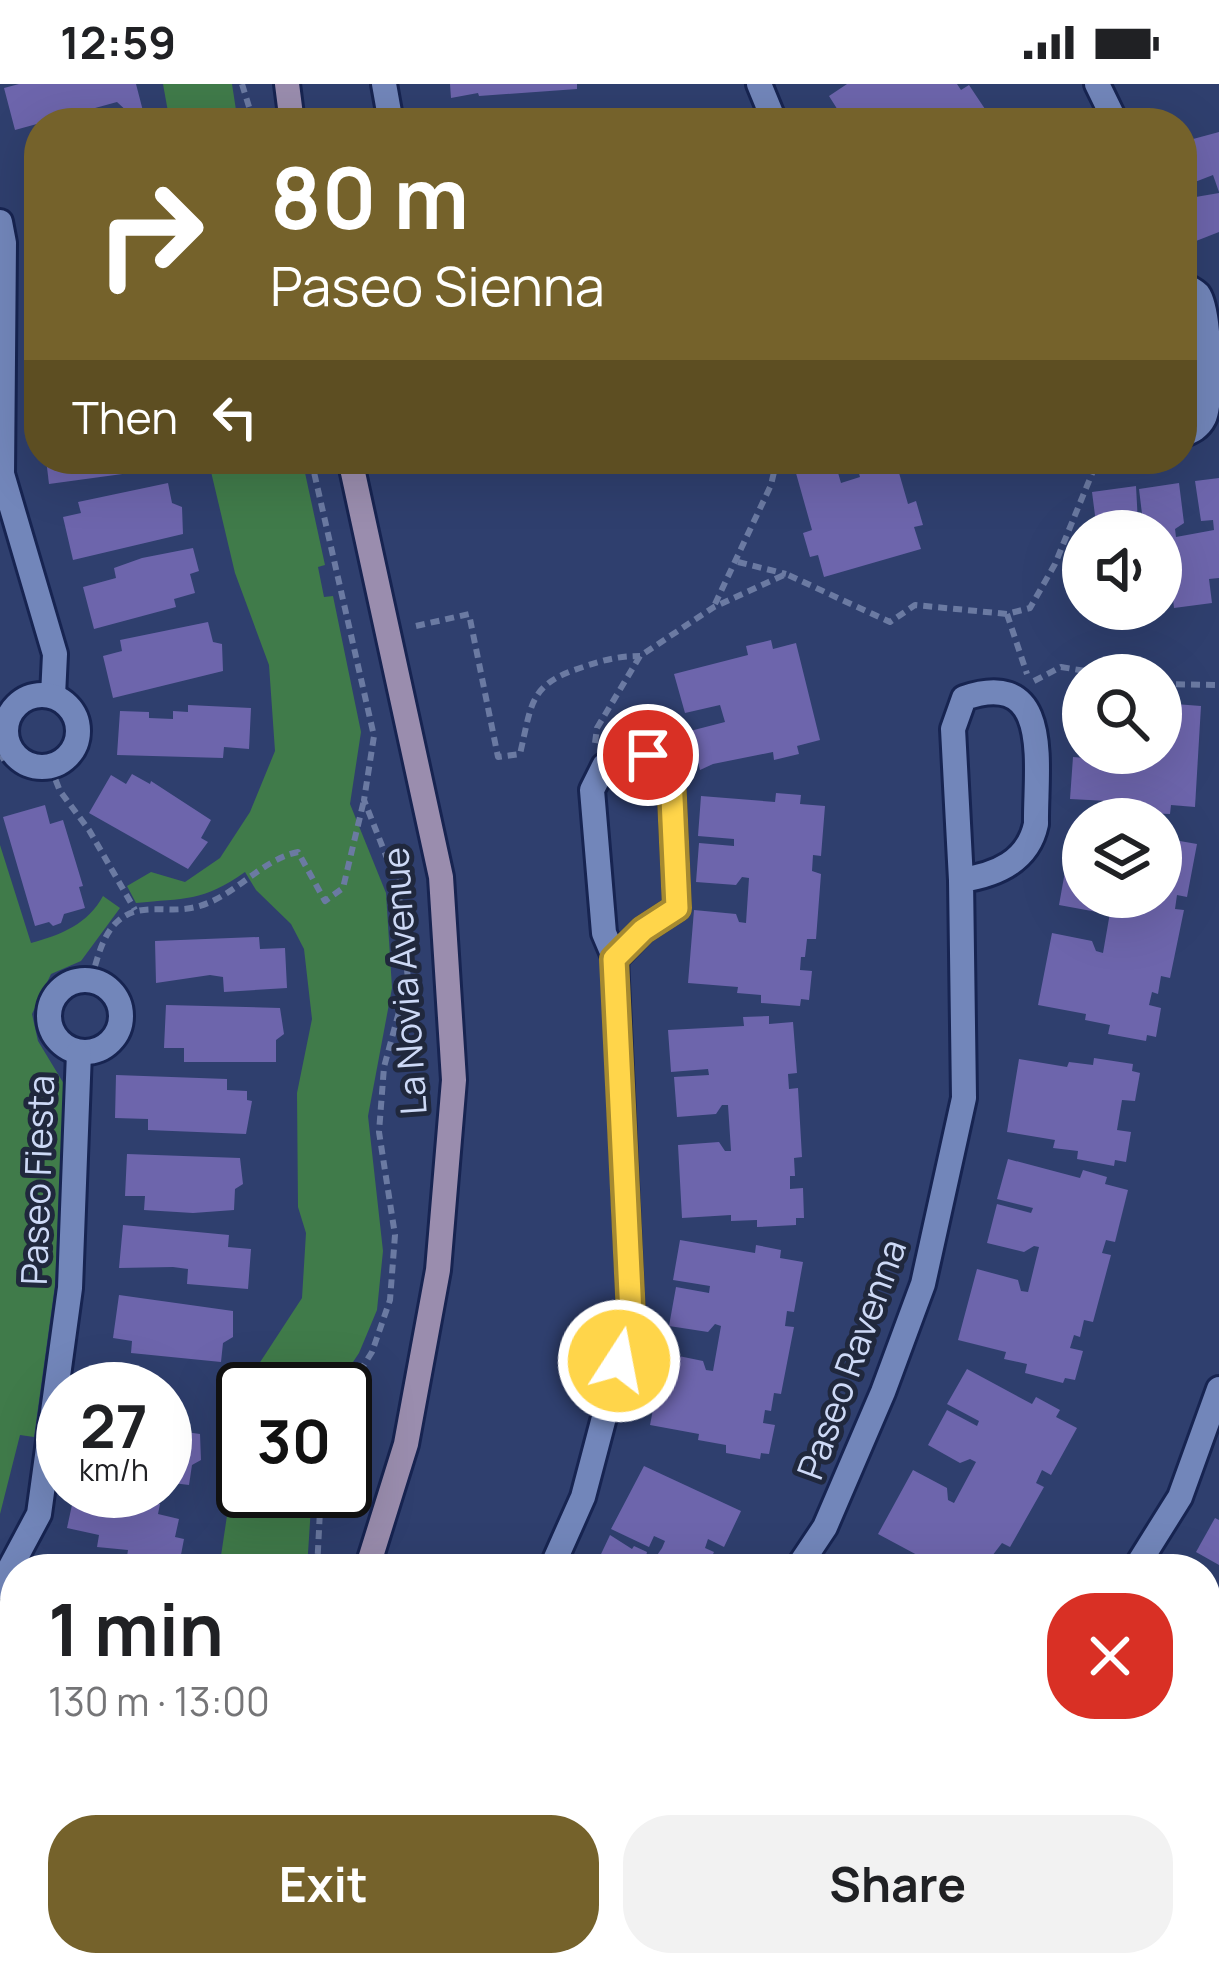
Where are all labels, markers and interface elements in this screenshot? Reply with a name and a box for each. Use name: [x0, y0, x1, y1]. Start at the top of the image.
text: 12:59: [60, 11, 176, 73]
text: 80 m: [270, 139, 469, 254]
icon: right: [72, 156, 228, 312]
text: Paseo Sienna: [270, 248, 605, 322]
icon: left: [202, 384, 268, 450]
text: Then: [72, 386, 178, 448]
map controls: [1062, 510, 1182, 918]
button: sound: [1062, 510, 1182, 630]
button: search: [1062, 654, 1182, 774]
pin: [597, 704, 699, 806]
icon: arrive: [615, 722, 681, 788]
button: layers: [1062, 798, 1182, 918]
street label: La Novia Avenue: [370, 846, 438, 1116]
street label: Paseo Fiesta: [9, 1074, 65, 1286]
street label: Paseo Ravenna: [785, 1232, 917, 1486]
position arrow: [556, 1298, 682, 1424]
speed limit sign: 30: [216, 1362, 372, 1518]
text: 27: [80, 1384, 148, 1466]
text: km/h: [79, 1449, 149, 1490]
text: 1 min: [48, 1579, 224, 1678]
button: close: [1047, 1593, 1173, 1719]
text: 130 m · 13:00: [48, 1674, 270, 1728]
button: Exit: [48, 1815, 599, 1953]
button: Share: [623, 1815, 1173, 1953]

